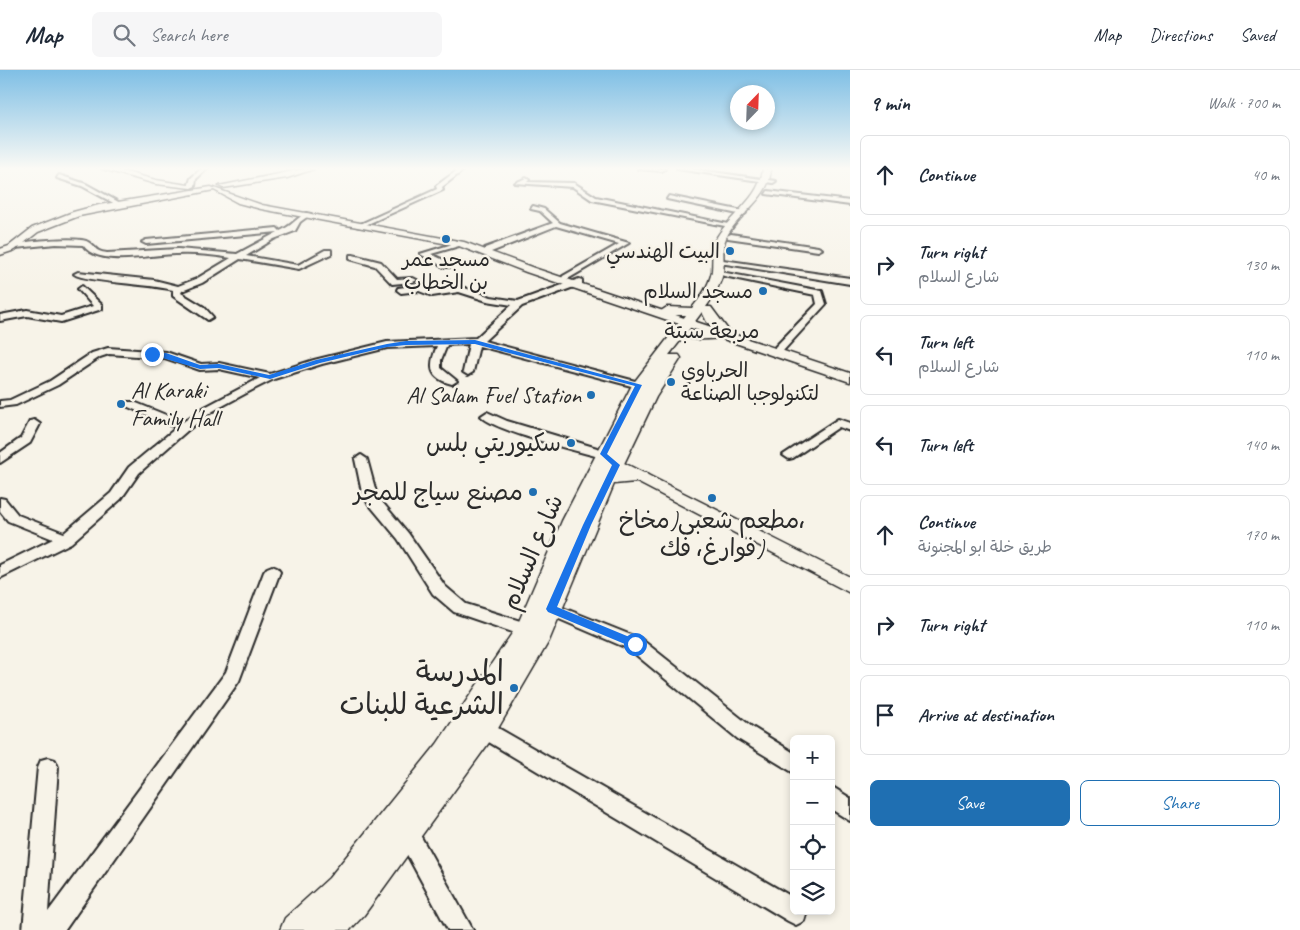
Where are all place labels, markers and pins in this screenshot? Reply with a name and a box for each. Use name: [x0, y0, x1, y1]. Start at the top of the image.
marker: مسجد عمر بن الخطاب: [440, 233, 452, 245]
place label: البيت الهندسي: [606, 239, 720, 269]
marker: البيت الهندسي: [724, 245, 736, 257]
place label: مسجد عمر بن الخطاب: [400, 247, 490, 295]
place label: مسجد السلام: [643, 279, 753, 306]
marker: مسجد السلام: [757, 285, 769, 297]
place label: الحرباوي لتكنولوجبا الصناعة: [681, 358, 819, 407]
place label: Al Karaki Family Hall: [131, 375, 223, 433]
marker: الحرباوي لتكنولوجبا الصناعة: [665, 376, 677, 388]
place label: Al Salam Fuel Station: [406, 380, 582, 410]
marker: Al Salam Fuel Station: [585, 389, 597, 401]
marker: Al Karaki Family Hall: [115, 398, 127, 410]
place label: سكيوريتي بلس: [426, 428, 561, 464]
marker: سكيوريتي بلس: [565, 437, 577, 449]
place label: مصنع سياج للمجر: [352, 477, 523, 509]
marker: مصنع سياج للمجر: [527, 486, 539, 498]
marker: مطعم شعبي(مخاخ، فوارغ، فك): [706, 492, 718, 504]
place label: مطعم شعبي(مخاخ، فوارغ، فك): [619, 505, 805, 565]
place label: المدرسة الشرعية للبنات: [339, 653, 504, 723]
marker: المدرسة الشرعية للبنات: [508, 682, 520, 694]

